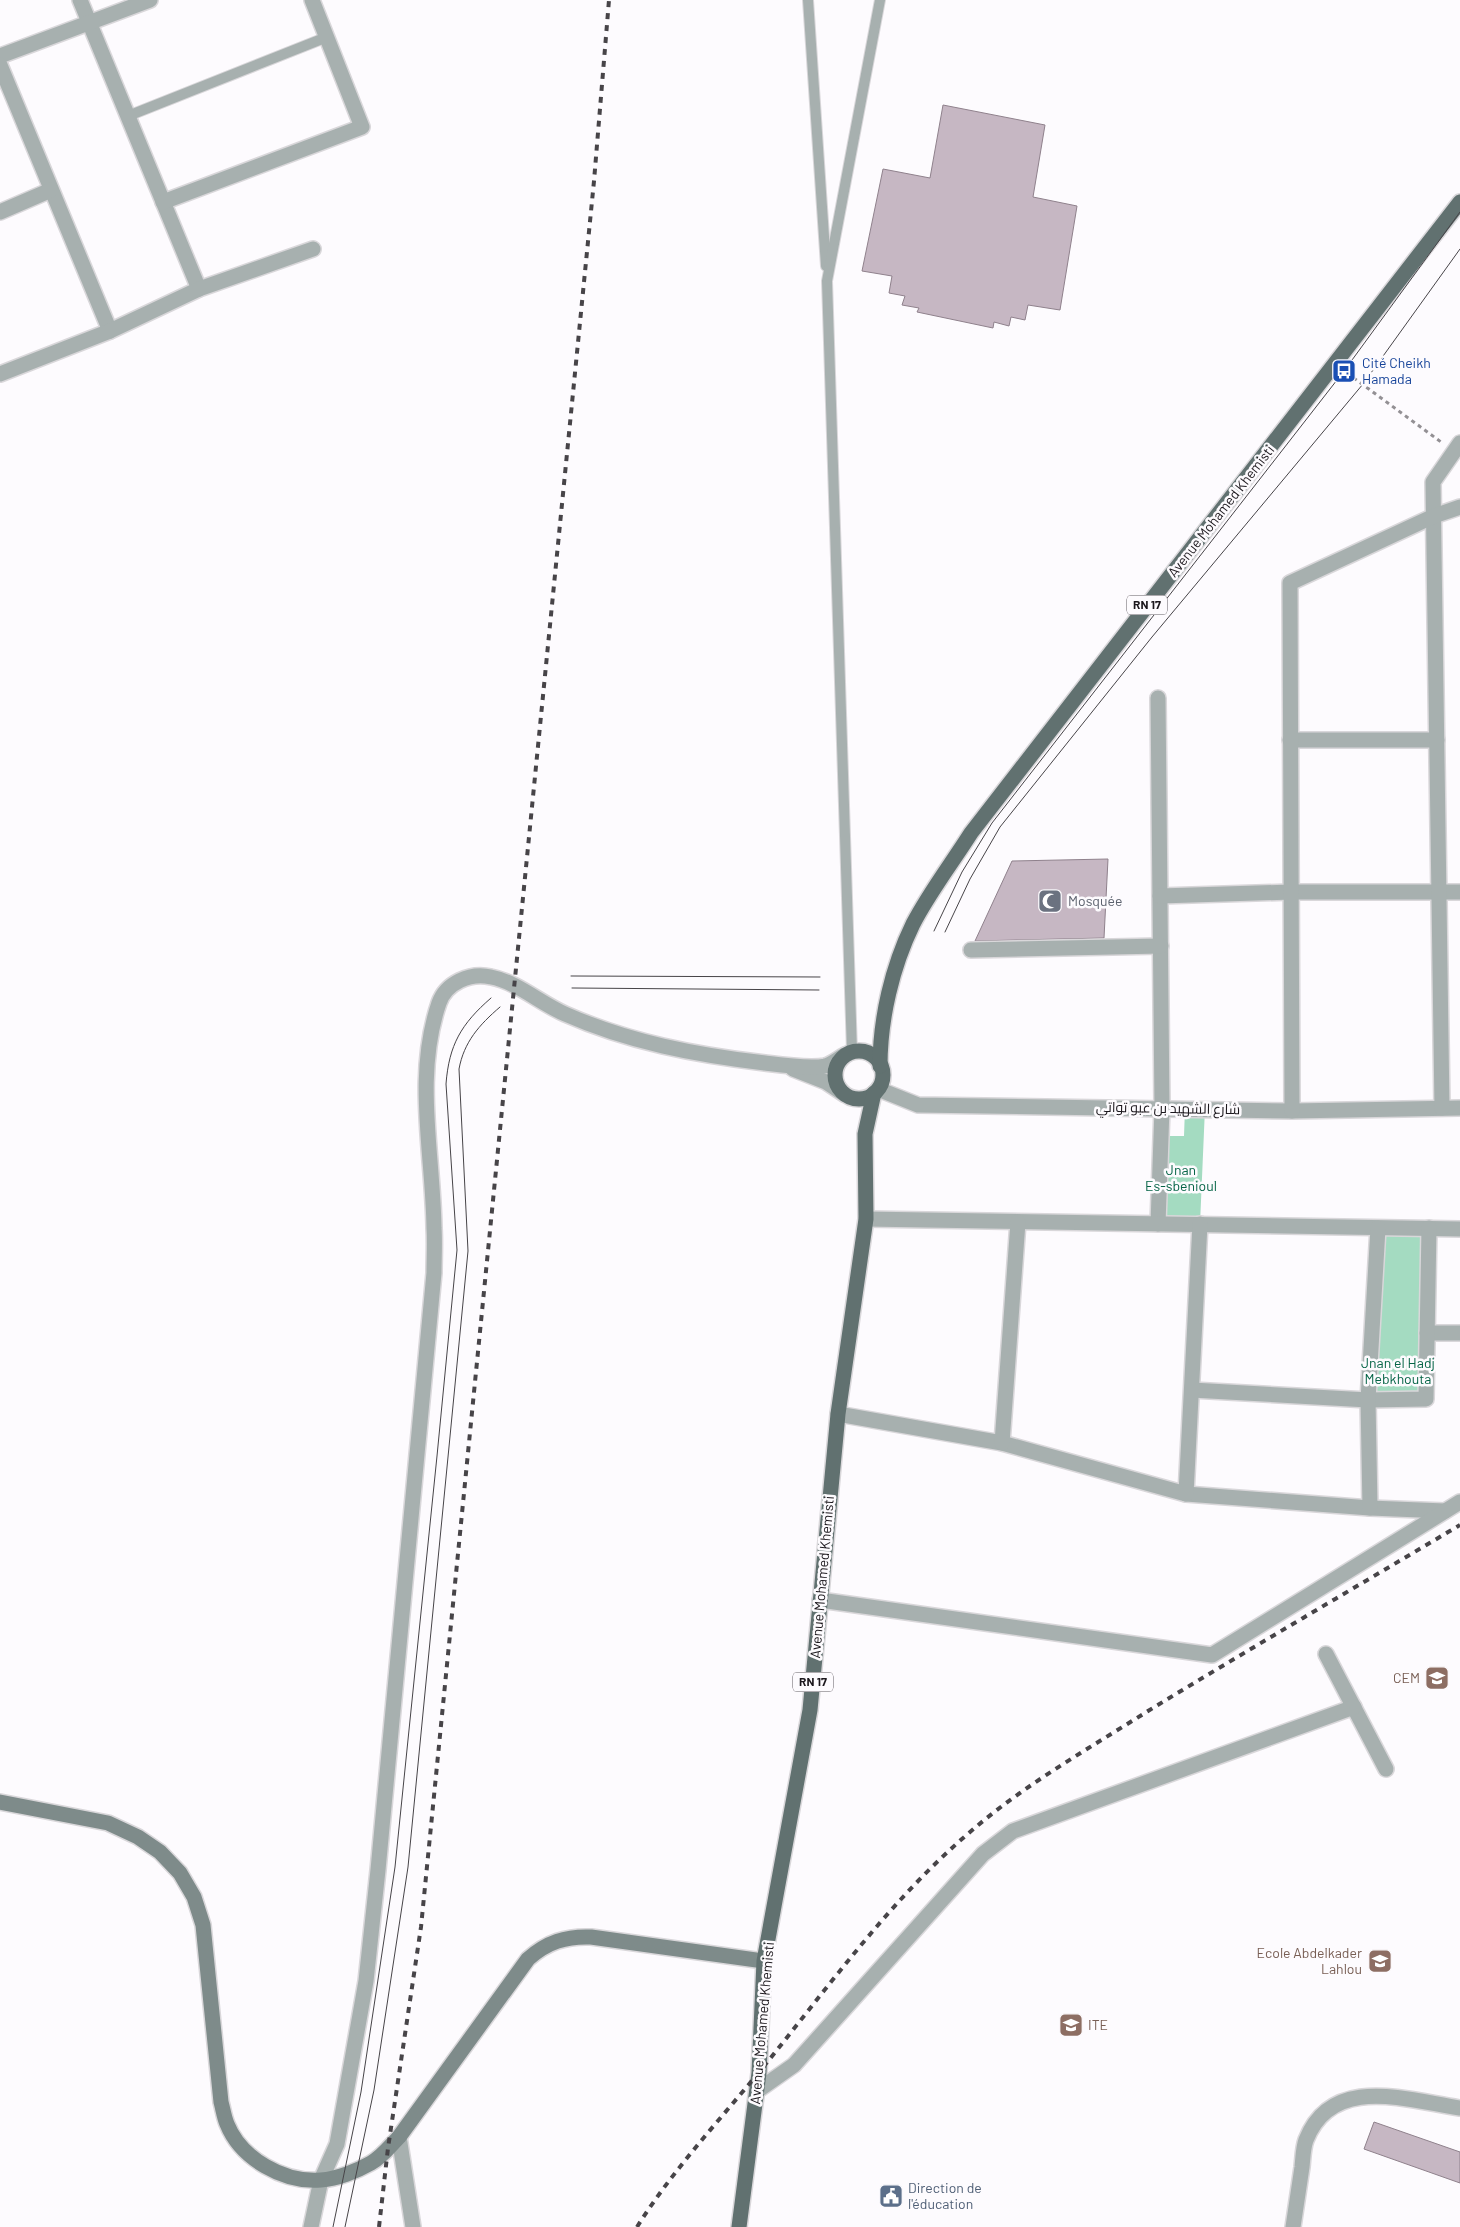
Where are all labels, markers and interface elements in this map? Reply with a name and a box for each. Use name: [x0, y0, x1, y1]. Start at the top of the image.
place label: Cité Cheikh Hamada: [1362, 354, 1431, 387]
bus stop icon: Cité Cheikh Hamada: [1331, 358, 1357, 384]
street label: Avenue Mohamed Khemisti: [1164, 441, 1277, 580]
road number: RN 17: [1127, 596, 1167, 614]
mosque icon: Mosquée: [1037, 888, 1063, 914]
place label: Mosquée: [1068, 892, 1123, 909]
street label: شارع الشهيد بن عبو تواتي: [1096, 1098, 1240, 1121]
park label: Jnan Es-sbenioul: [1145, 1161, 1217, 1194]
park label: Jnan el Hadj Mebkhouta: [1361, 1354, 1435, 1387]
street label: Avenue Mohamed Khemisti: [806, 1495, 837, 1659]
school or university icon: CEM: [1424, 1665, 1450, 1691]
place label: CEM: [1393, 1669, 1420, 1686]
road number: RN 17: [793, 1672, 833, 1691]
street label: Avenue Mohamed Khemisti: [746, 1941, 777, 2105]
place label: Ecole Abdelkader Lahlou: [1257, 1944, 1362, 1977]
school or university icon: Ecole Abdelkader Lahlou: [1367, 1948, 1393, 1974]
school or university icon: ITE: [1058, 2012, 1084, 2038]
place label: ITE: [1088, 2016, 1108, 2033]
place label: Direction de l'éducation: [908, 2179, 982, 2212]
public building icon: Direction de l'éducation: [878, 2183, 904, 2209]

